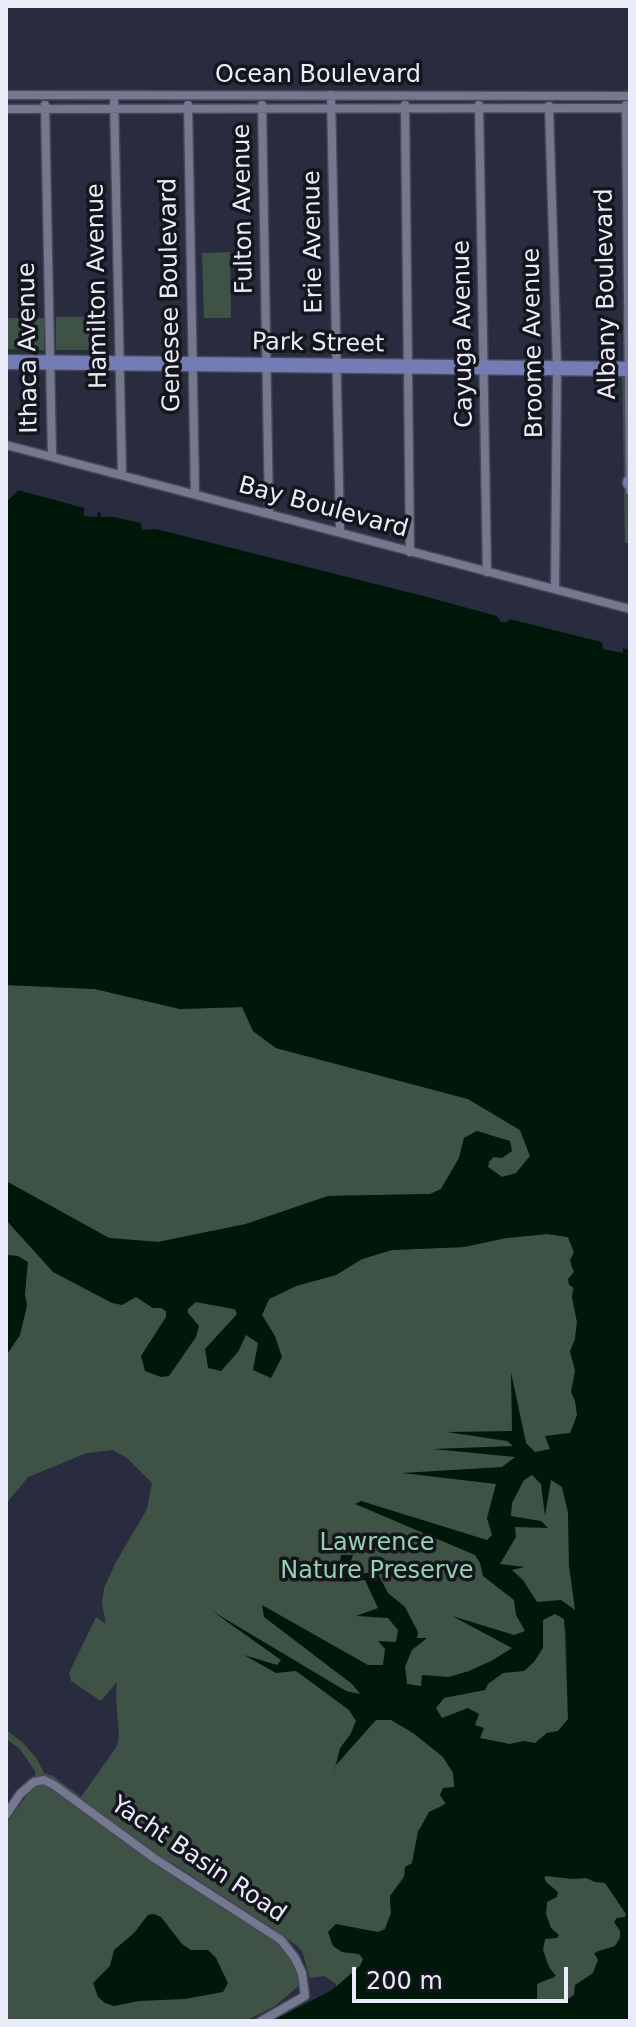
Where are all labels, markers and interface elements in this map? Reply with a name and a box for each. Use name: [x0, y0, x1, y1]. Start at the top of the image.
street label: Ocean Boulevard: [215, 62, 421, 90]
street label: Fulton Avenue: [228, 124, 260, 294]
street label: Erie Avenue: [298, 170, 330, 314]
street label: Genesee Boulevard: [155, 178, 187, 412]
street label: Hamilton Avenue: [82, 183, 114, 389]
street label: Albany Boulevard: [591, 188, 623, 400]
street label: Cayuga Avenue: [448, 240, 480, 428]
street label: Broome Avenue: [518, 248, 550, 438]
street label: Ithaca Avenue: [13, 262, 45, 434]
street label: Park Street: [252, 328, 384, 360]
street label: Bay Boulevard: [235, 472, 411, 544]
park label: Lawrence Nature Preserve: [280, 1530, 474, 1586]
street label: Yacht Basin Road: [105, 1791, 291, 1929]
scale bar: [356, 1951, 572, 2001]
text: 200 m: [366, 1967, 443, 1995]

